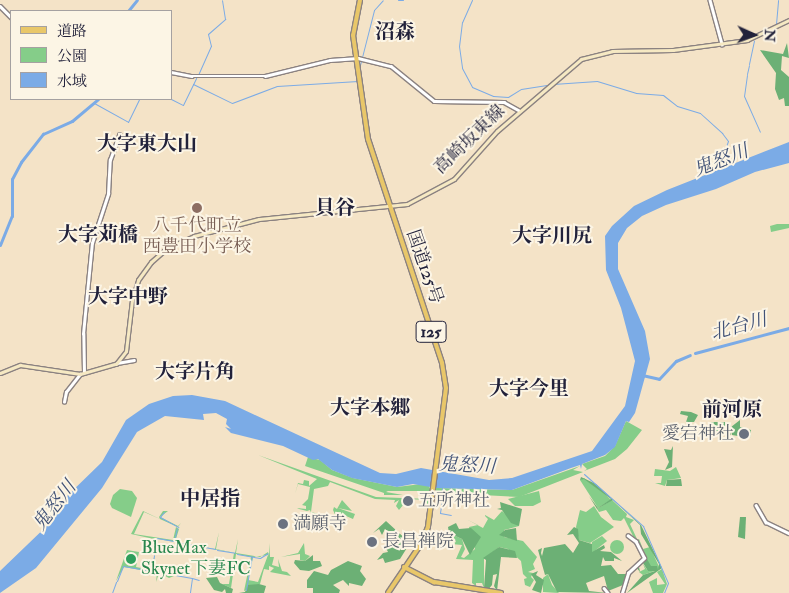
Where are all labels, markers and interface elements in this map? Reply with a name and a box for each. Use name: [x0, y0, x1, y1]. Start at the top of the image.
legend: [10, 10, 172, 100]
north arrow: [729, 10, 779, 60]
district label: 沼森: [375, 19, 415, 43]
text: 道路: [57, 22, 87, 41]
text: N: [761, 29, 778, 42]
text: 公園: [57, 47, 87, 66]
text: 水域: [57, 72, 87, 91]
street label: 高崎坂東線: [430, 101, 510, 179]
district label: 大字東大山: [97, 131, 197, 155]
water label: 鬼怒川: [690, 140, 752, 182]
district label: 貝谷: [315, 195, 355, 219]
marker: 八千代町立 西豊田小学校: [191, 202, 203, 214]
place label: 八千代町立 西豊田小学校: [143, 216, 251, 258]
district label: 大字苅橋: [58, 222, 138, 246]
district label: 大字川尻: [512, 223, 592, 247]
street label: 国道125号: [401, 227, 447, 307]
district label: 大字中野: [88, 284, 168, 308]
water label: 北台川: [709, 309, 769, 345]
road number: 125: [415, 318, 447, 346]
district label: 大字片角: [155, 359, 235, 383]
district label: 大字今里: [489, 376, 569, 400]
district label: 大字本郷: [330, 395, 410, 419]
district label: 前河原: [702, 397, 762, 421]
place label: 愛宕神社: [662, 423, 734, 445]
marker: 愛宕神社: [738, 428, 750, 440]
water label: 鬼怒川: [438, 453, 496, 479]
water label: 鬼怒川: [28, 477, 82, 535]
district label: 中居指: [180, 486, 240, 510]
place label: 五所神社: [418, 490, 490, 512]
marker: 五所神社: [402, 495, 414, 507]
place label: 満願寺: [293, 513, 347, 535]
marker: 満願寺: [277, 518, 289, 530]
place label: 長昌禅院: [382, 531, 454, 553]
marker: 長昌禅院: [366, 536, 378, 548]
place label: BlueMax Skynet下妻FC: [141, 538, 251, 580]
marker: BlueMax Skynet下妻FC: [125, 553, 137, 565]

